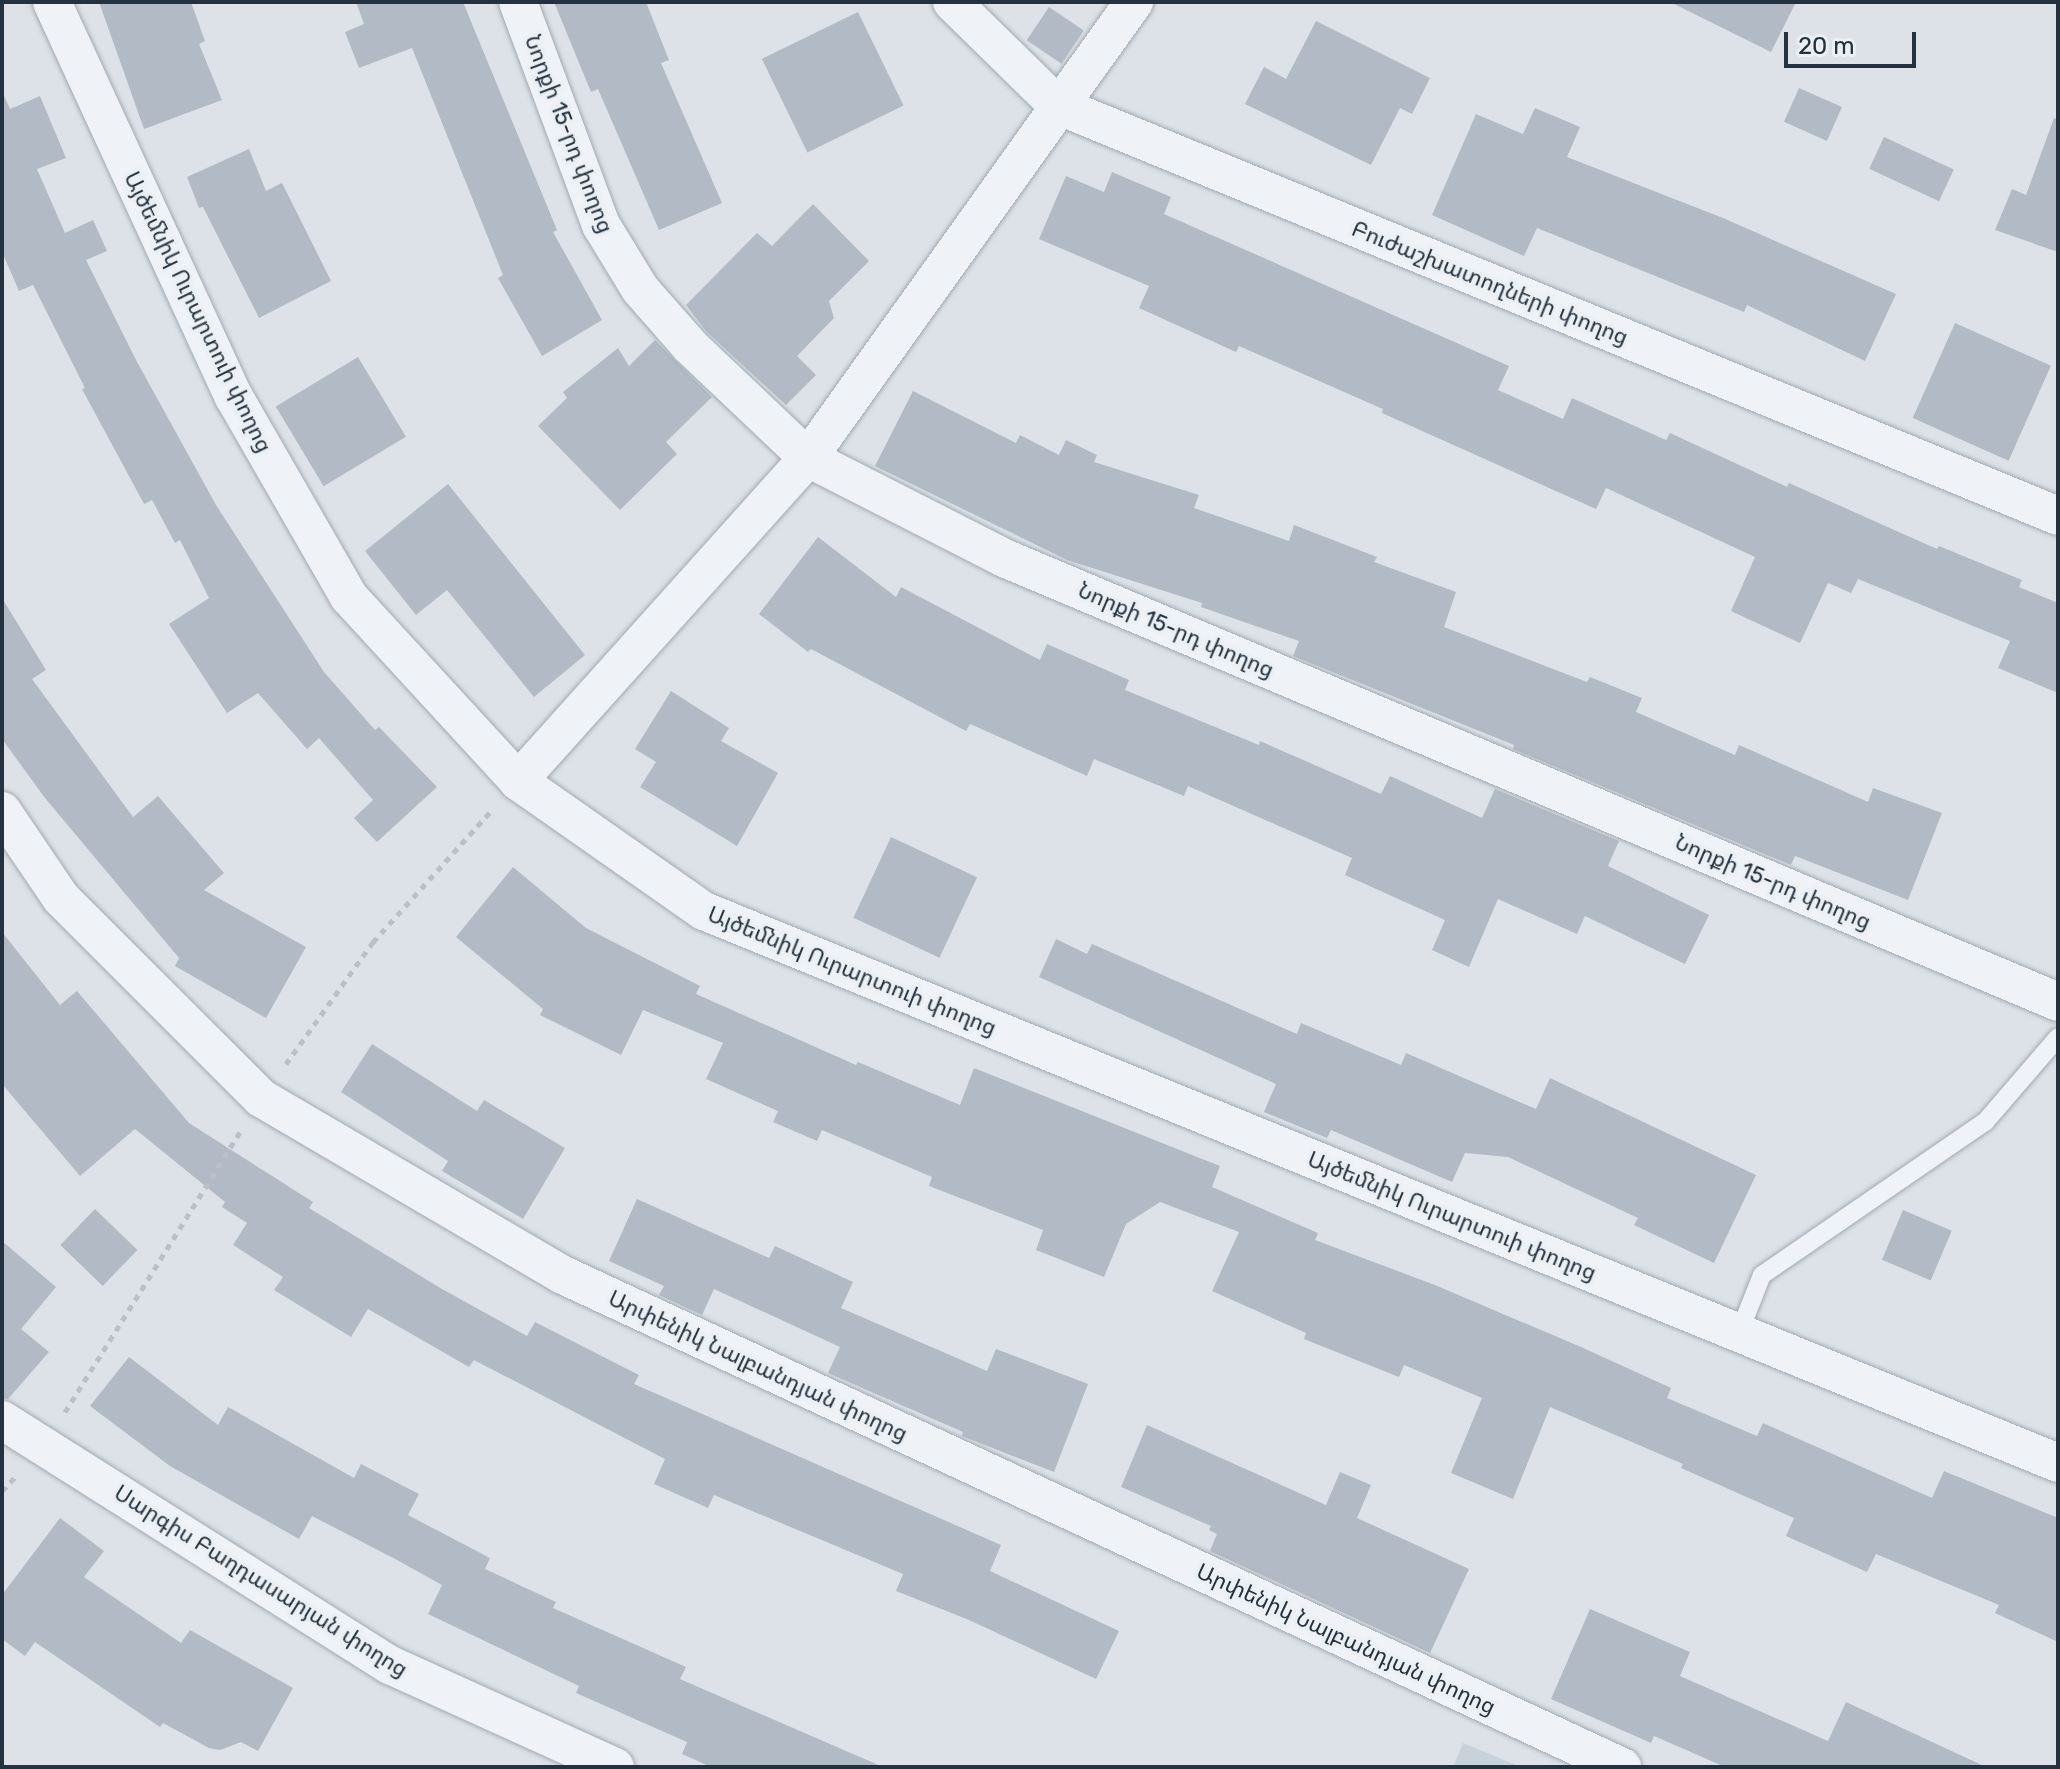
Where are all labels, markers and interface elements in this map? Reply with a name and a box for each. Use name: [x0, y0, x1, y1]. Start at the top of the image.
scale bar: [1788, 16, 1920, 66]
street label: Նորքի 15-րդ փողոց: [519, 31, 619, 237]
text: 20 m: [1798, 32, 1855, 60]
street label: Այծեմնիկ Ուրարտուի փողոց: [118, 167, 278, 457]
street label: Բուժաշխատողների փողոց: [1348, 215, 1632, 351]
street label: Նորքի 15-րդ փողոց: [1074, 577, 1278, 683]
street label: Նորքի 15-րդ փողոց: [1671, 829, 1875, 935]
street label: Այծեմնիկ Ուրարտուի փողոց: [704, 901, 1000, 1041]
street label: Այծեմնիկ Ուրարտուի փողոց: [1304, 1146, 1600, 1286]
street label: Արփենիկ Նալբանդյան փողոց: [604, 1285, 912, 1447]
street label: Սարգիս Բաղդասարյան փողոց: [109, 1479, 413, 1683]
street label: Արփենիկ Նալբանդյան փողոց: [1192, 1558, 1500, 1720]

